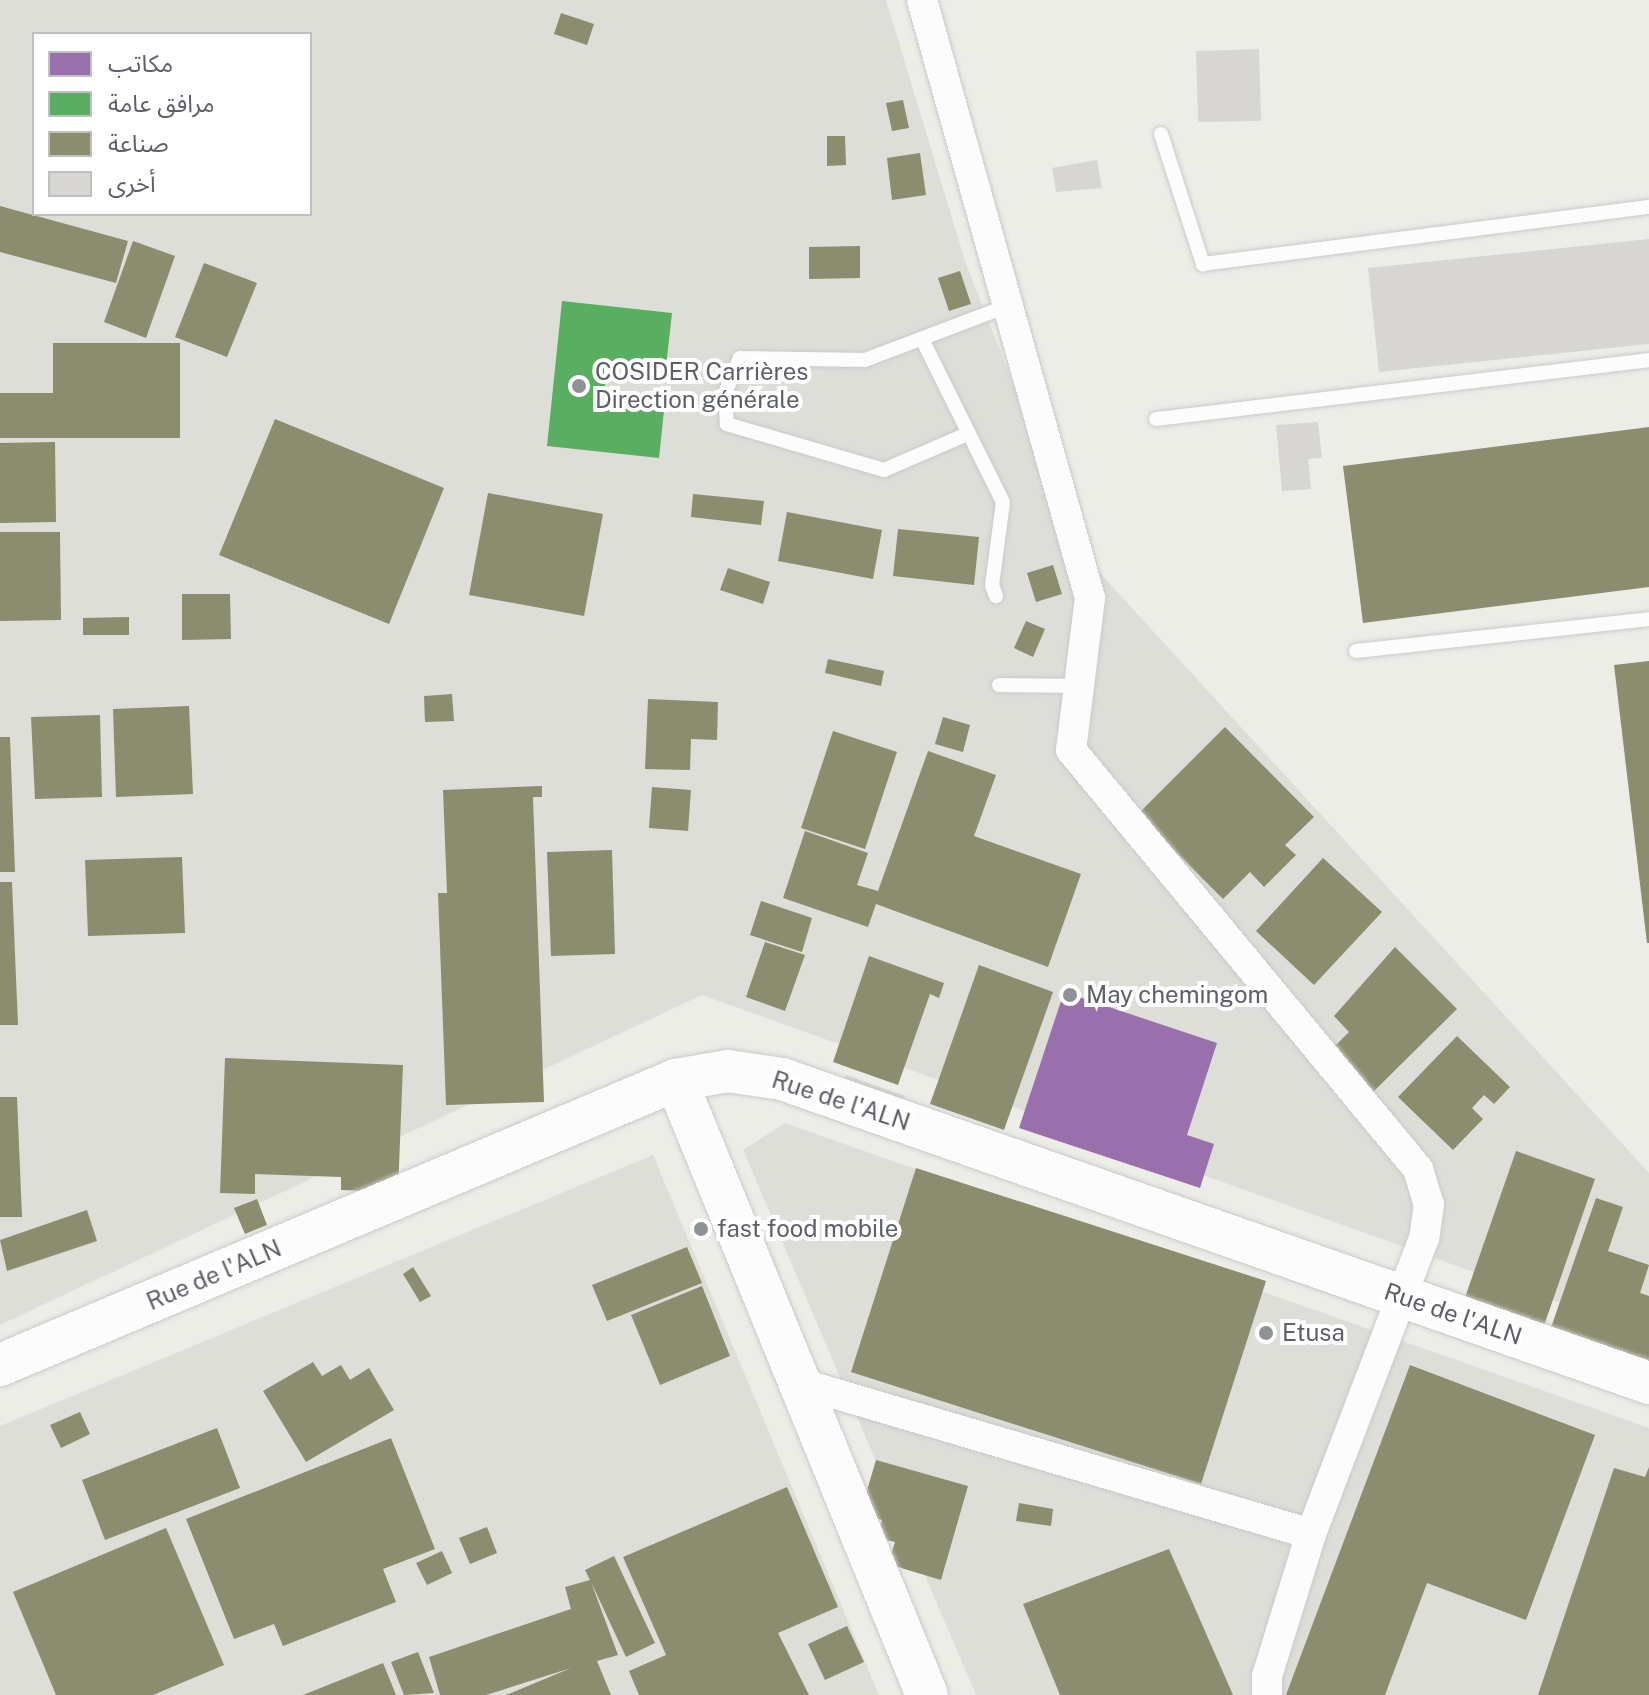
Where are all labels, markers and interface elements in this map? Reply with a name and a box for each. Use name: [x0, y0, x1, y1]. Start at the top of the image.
legend: [32, 32, 312, 216]
text: مكاتب: [108, 49, 173, 77]
text: مرافق عامة: [108, 89, 215, 117]
text: صناعة: [108, 129, 169, 157]
text: أخرى: [108, 169, 156, 197]
place label: COSIDER Carrières Direction générale: [595, 358, 808, 414]
marker: COSIDER Carrières Direction générale: [570, 377, 588, 395]
place label: May chemingom: [1086, 981, 1269, 1009]
marker: May chemingom: [1061, 986, 1079, 1004]
street label: Rue de l'ALN: [768, 1065, 914, 1137]
place label: fast food mobile: [717, 1215, 898, 1243]
marker: fast food mobile: [692, 1220, 710, 1238]
street label: Rue de l'ALN: [142, 1234, 286, 1316]
street label: Rue de l'ALN: [1380, 1277, 1526, 1351]
place label: Etusa: [1282, 1319, 1345, 1347]
marker: Etusa: [1257, 1324, 1275, 1342]

